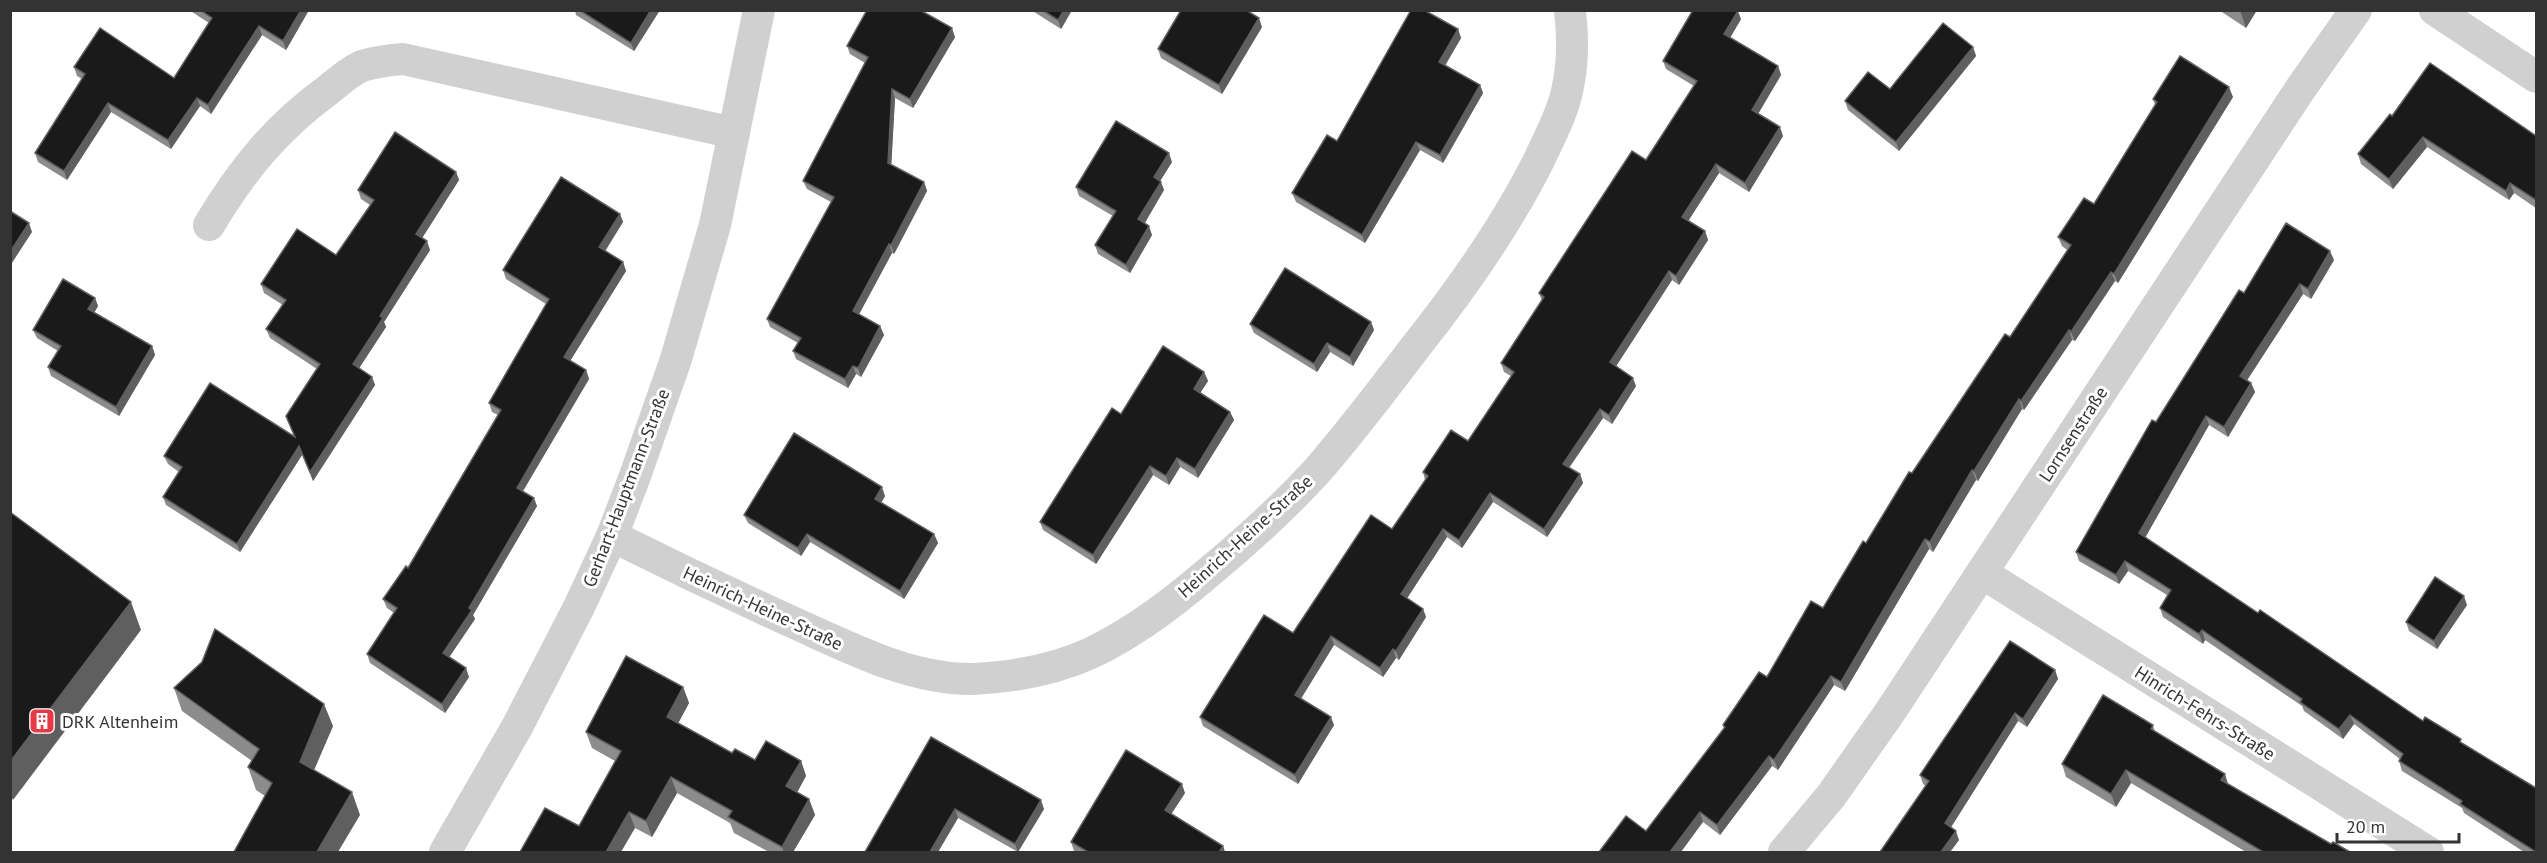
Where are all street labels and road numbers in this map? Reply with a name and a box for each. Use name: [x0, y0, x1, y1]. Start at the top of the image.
street label: Lornsenstraße: [2034, 382, 2112, 486]
street label: Gerhart-Hauptmann-Straße: [578, 386, 674, 590]
street label: Heinrich-Heine-Straße: [1173, 469, 1317, 603]
street label: Heinrich-Heine-Straße: [680, 561, 846, 655]
street label: Hinrich-Fehrs-Straße: [2131, 661, 2279, 765]

